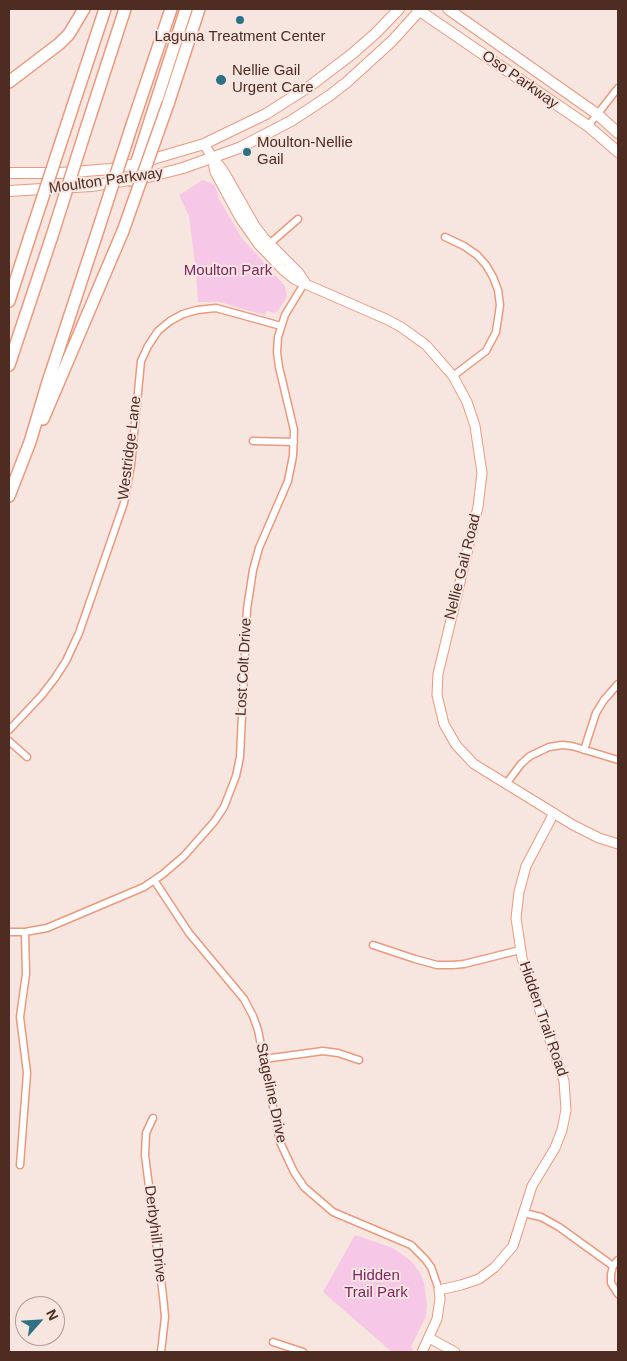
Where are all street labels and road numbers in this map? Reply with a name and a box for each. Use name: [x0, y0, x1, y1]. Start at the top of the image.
street label: Oso Parkway: [478, 47, 562, 113]
street label: Moulton Parkway: [48, 164, 164, 198]
street label: Westridge Lane: [115, 395, 145, 501]
street label: Nellie Gail Road: [441, 512, 485, 622]
street label: Lost Colt Drive: [232, 617, 256, 717]
street label: Hidden Trail Road: [515, 959, 571, 1079]
street label: Stageline Drive: [252, 1041, 290, 1145]
street label: Derbyhill Drive: [140, 1185, 170, 1283]

